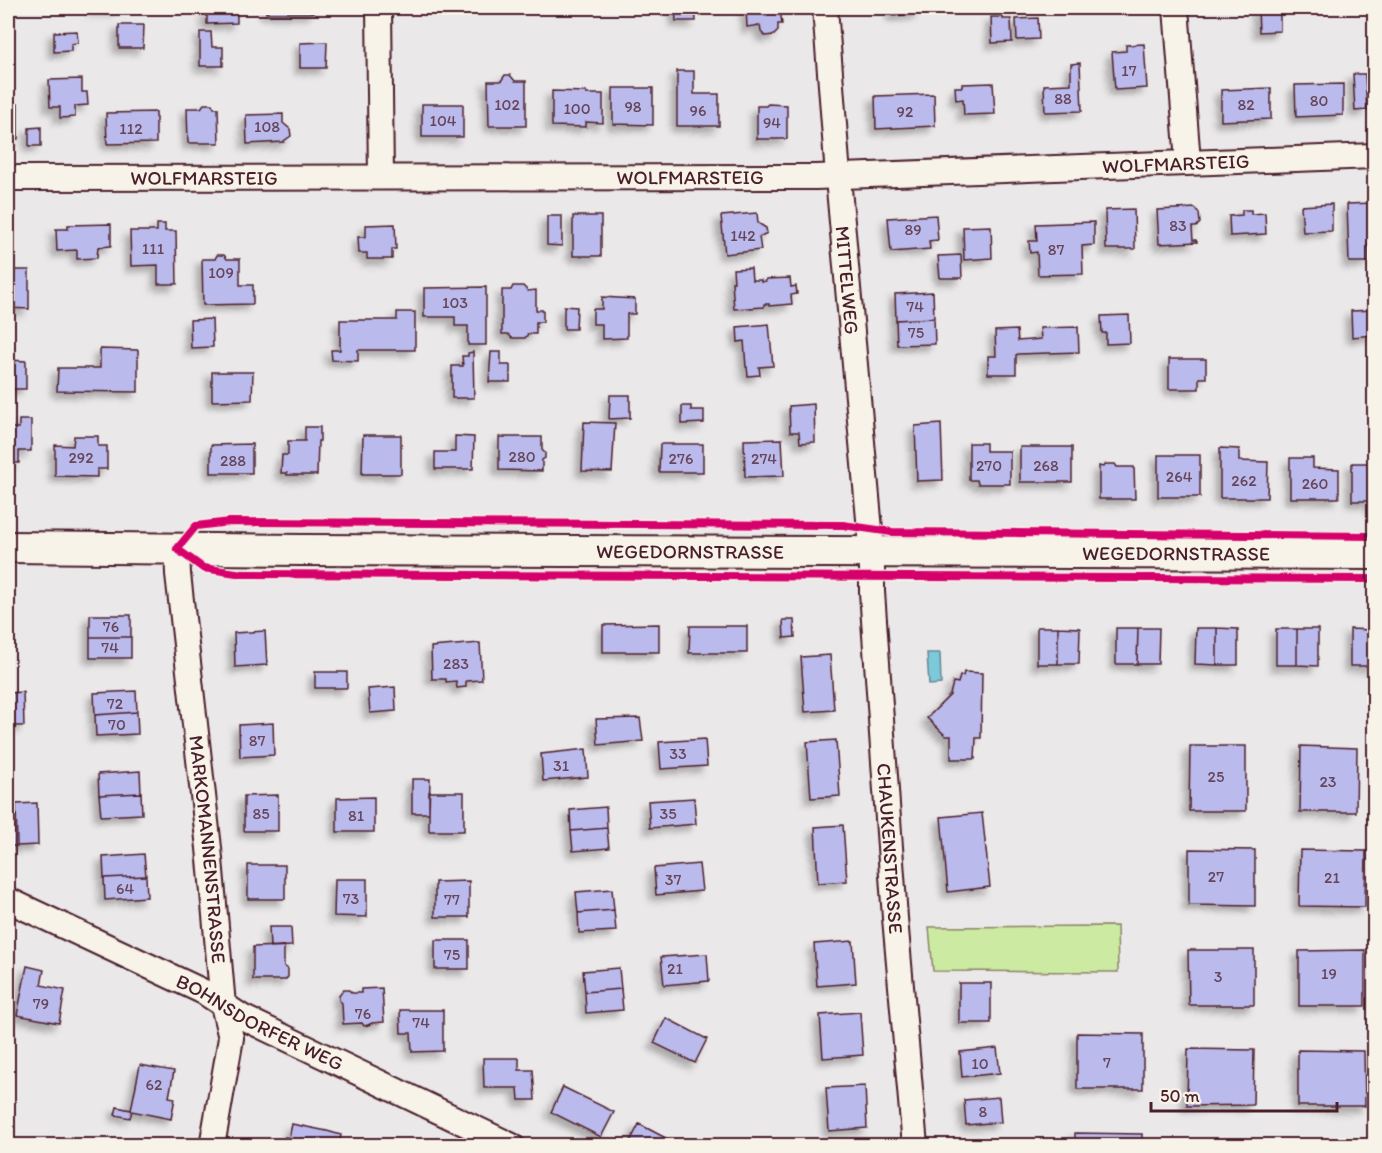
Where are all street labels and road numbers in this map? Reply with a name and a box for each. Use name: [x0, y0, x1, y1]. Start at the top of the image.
street label: WOLFMARSTEIG: [1102, 149, 1250, 178]
street label: WOLFMARSTEIG: [616, 165, 764, 189]
street label: WOLFMARSTEIG: [130, 166, 278, 190]
street label: MITTELWEG: [830, 225, 864, 335]
street label: WEGEDORNSTRASSE: [596, 539, 784, 564]
street label: WEGEDORNSTRASSE: [1082, 541, 1270, 566]
street label: MARKOMANNENSTRASSE: [184, 734, 231, 964]
street label: CHAUKENSTRASSE: [872, 762, 908, 935]
street label: BOHNSDORFER WEG: [172, 969, 347, 1076]

